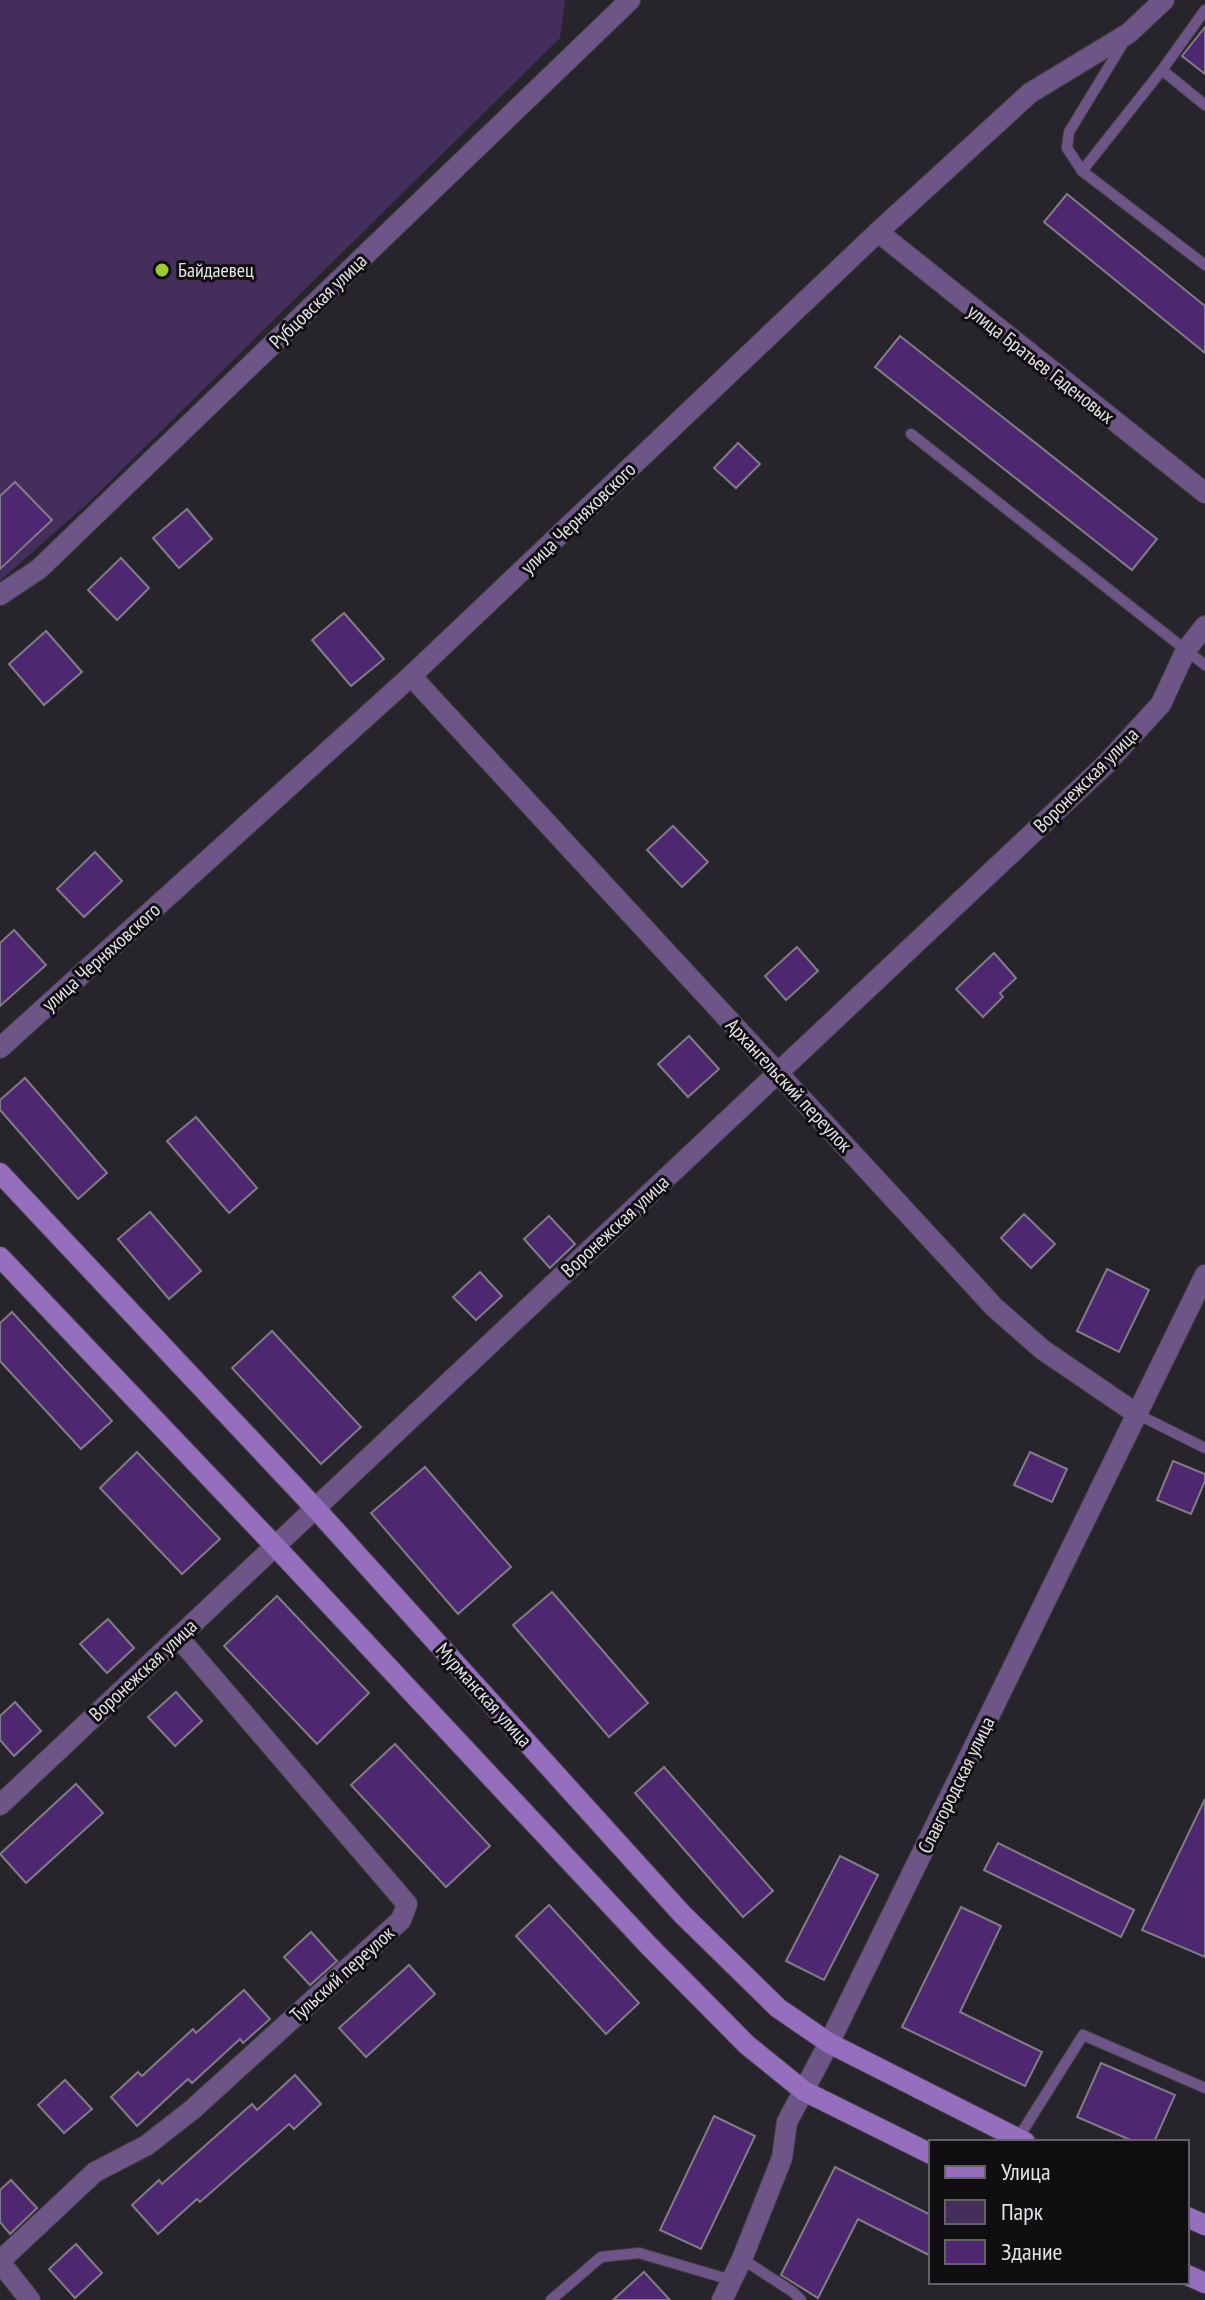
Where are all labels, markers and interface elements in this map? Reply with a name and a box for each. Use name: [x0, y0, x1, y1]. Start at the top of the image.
street label: Рубцовская улица: [263, 248, 373, 354]
place label: Байдаевец: [178, 257, 254, 283]
marker: Байдаевец: [153, 261, 171, 279]
street label: улица Братьев Гаденовых: [962, 298, 1120, 430]
street label: улица Черняховского: [515, 456, 641, 580]
street label: Воронежская улица: [1028, 722, 1144, 838]
street label: улица Черняховского: [36, 897, 166, 1017]
street label: Архангельский переулок: [720, 1013, 858, 1158]
street label: Воронежская улица: [555, 1169, 675, 1283]
street label: Воронежская улица: [83, 1613, 203, 1727]
street label: Мурманская улица: [430, 1637, 538, 1753]
street label: Славгородская улица: [912, 1712, 1000, 1858]
street label: Тульский переулок: [284, 1920, 400, 2028]
legend: [929, 2140, 1189, 2284]
text: Улица: [1001, 2156, 1051, 2187]
text: Парк: [1001, 2196, 1044, 2227]
text: Здание: [1001, 2236, 1062, 2267]

